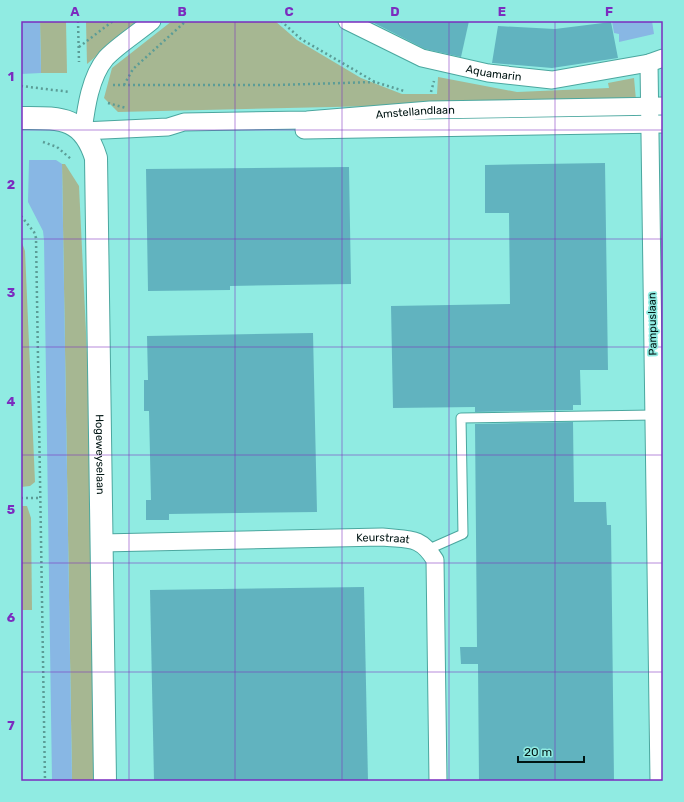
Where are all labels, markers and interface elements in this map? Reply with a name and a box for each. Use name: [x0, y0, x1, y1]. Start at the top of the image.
text: A: [70, 4, 80, 19]
text: B: [177, 4, 187, 19]
text: C: [284, 4, 294, 19]
text: D: [390, 4, 400, 19]
text: E: [498, 4, 506, 19]
text: F: [605, 4, 613, 19]
street label: Aquamarin: [465, 62, 522, 84]
text: 1: [8, 69, 14, 84]
street label: Amstellandlaan: [375, 104, 455, 121]
text: 2: [7, 177, 15, 192]
text: 3: [7, 285, 16, 300]
street label: Pampuslaan: [645, 292, 660, 356]
text: 4: [7, 394, 16, 409]
street label: Hogeweyselaan: [93, 414, 107, 495]
text: 5: [7, 502, 15, 517]
street label: Keurstraat: [356, 531, 411, 547]
text: 6: [7, 610, 16, 625]
text: 7: [7, 718, 15, 733]
scale bar: [518, 738, 584, 764]
text: 20 m: [524, 745, 552, 759]

